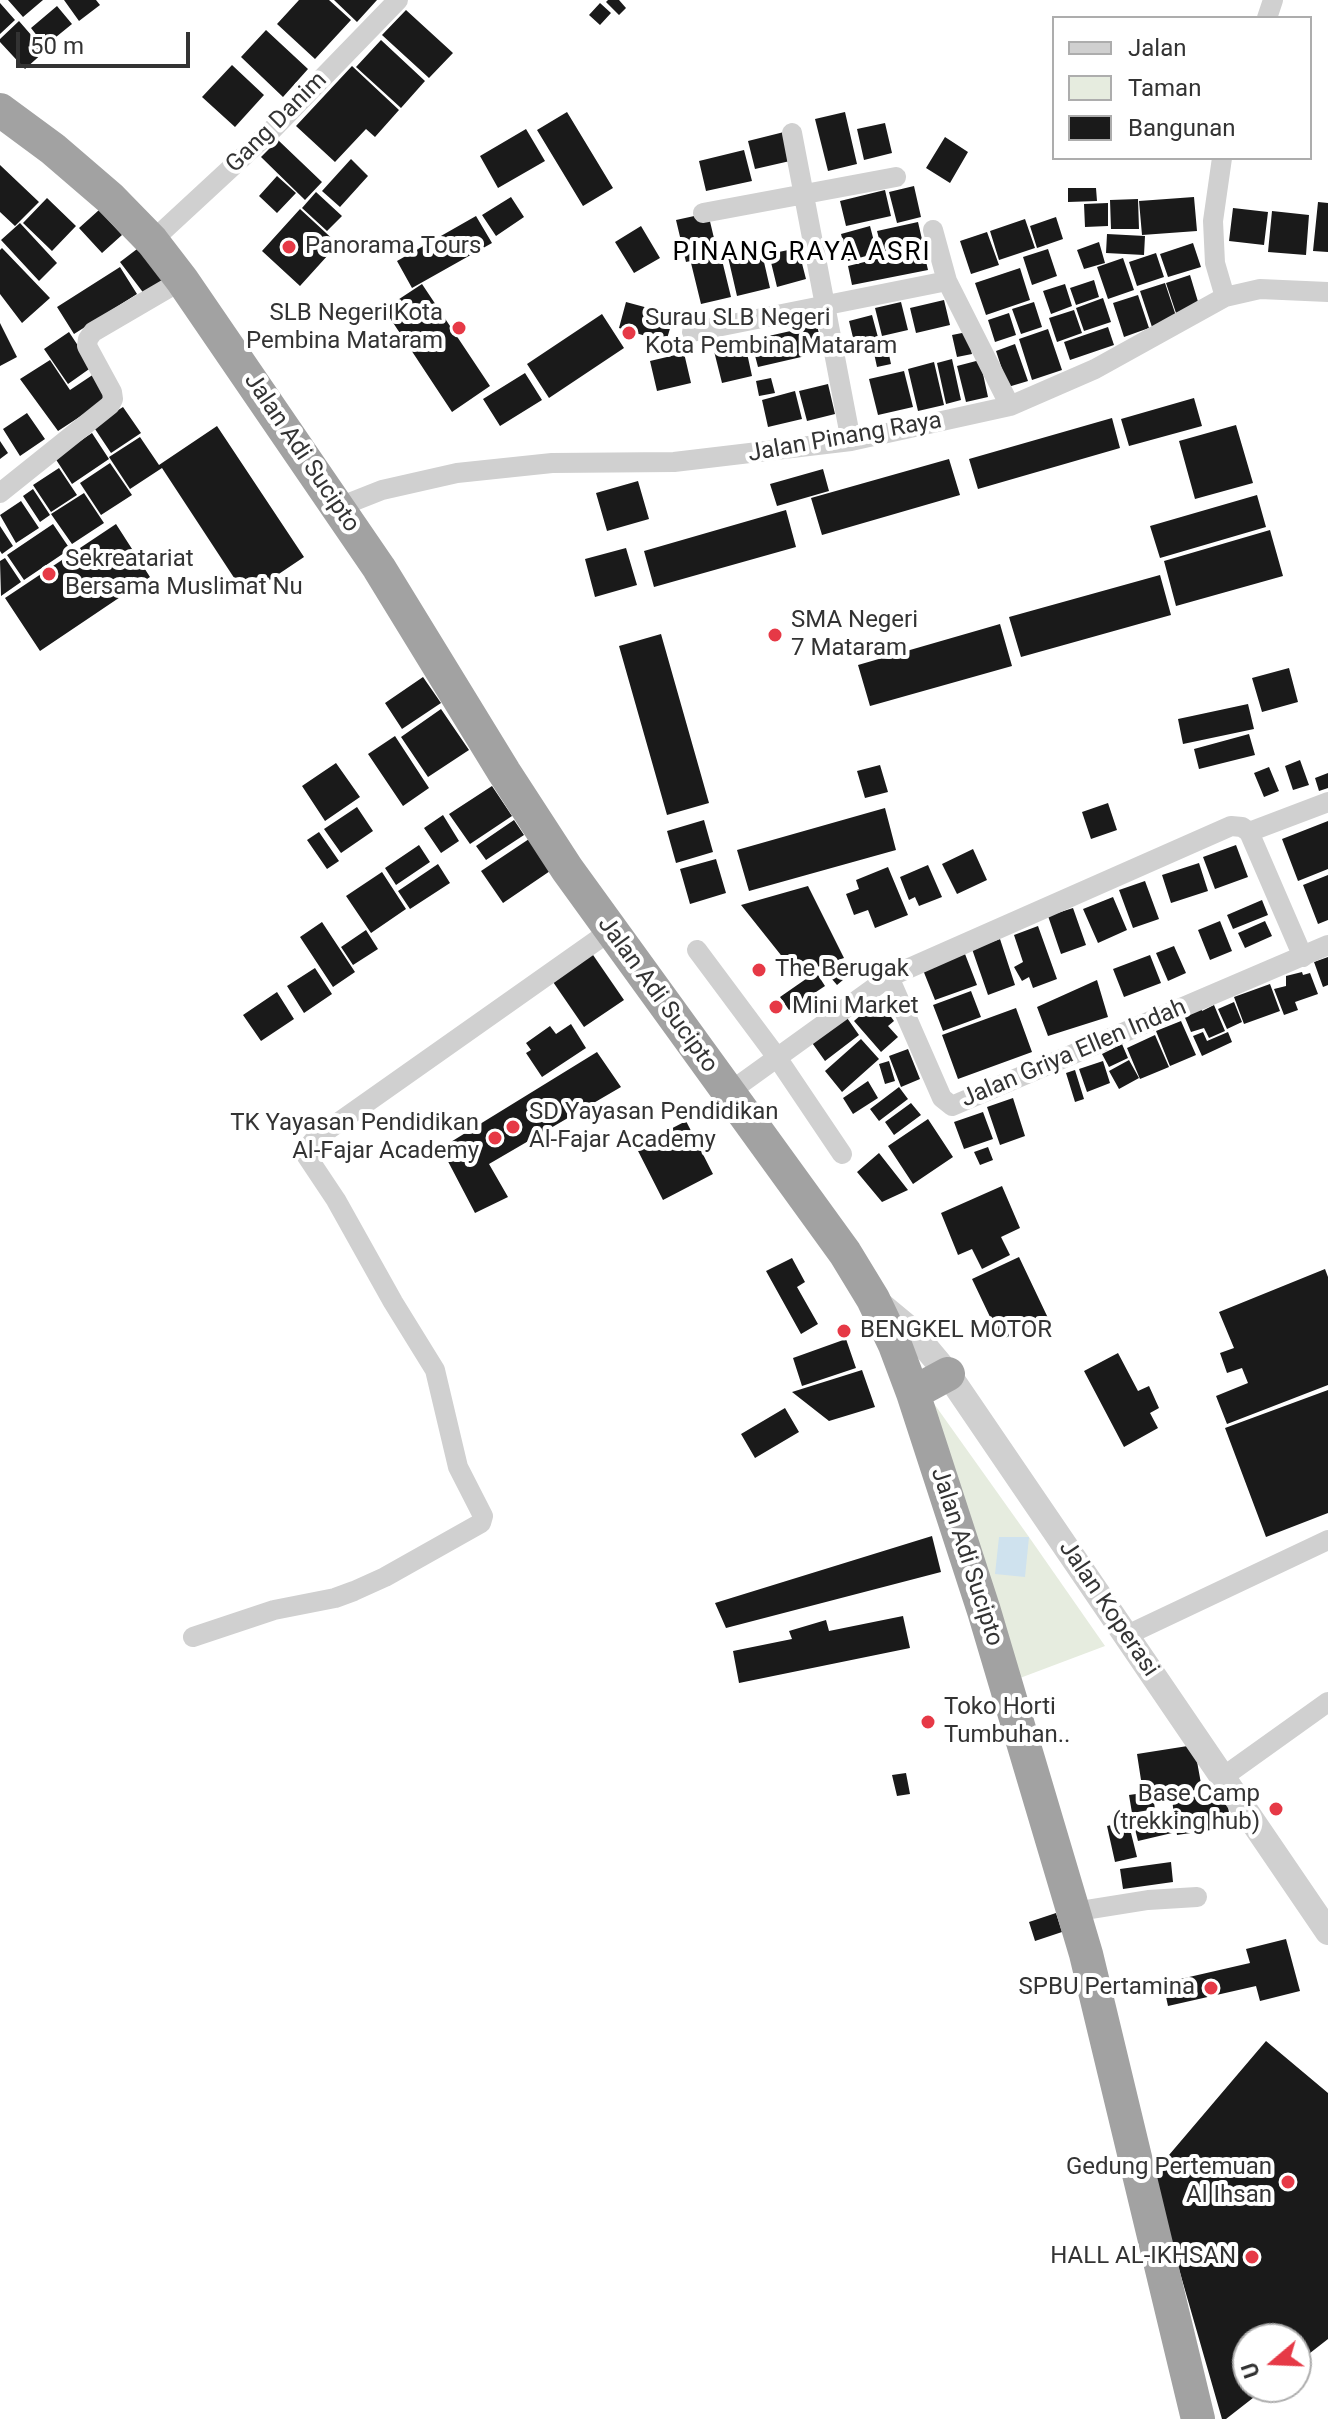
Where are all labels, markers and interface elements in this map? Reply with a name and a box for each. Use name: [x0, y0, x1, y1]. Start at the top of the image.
scale bar: [20, 16, 194, 66]
legend: [1052, 16, 1312, 160]
text: 50 m: [30, 32, 84, 60]
text: Jalan: [1128, 34, 1186, 62]
street label: Gang Danim: [220, 66, 334, 180]
text: Taman: [1128, 74, 1201, 102]
text: Bangunan: [1128, 114, 1236, 142]
place label: Panorama Tours: [305, 233, 481, 261]
district label: PINANG RAYA ASRI: [672, 237, 932, 269]
marker: Panorama Tours: [280, 238, 298, 256]
place label: SLB Negeri Kota Pembina Mataram: [246, 300, 443, 356]
place label: Surau SLB Negeri Kota Pembina Mataram: [645, 305, 897, 361]
marker: SLB Negeri Kota Pembina Mataram: [450, 319, 468, 337]
marker: Surau SLB Negeri Kota Pembina Mataram: [620, 324, 638, 342]
street label: Jalan Adi Sucipto: [237, 368, 365, 538]
street label: Jalan Pinang Raya: [746, 407, 944, 469]
place label: Sekreatariat Bersama Muslimat Nu: [65, 546, 303, 602]
marker: Sekreatariat Bersama Muslimat Nu: [40, 565, 58, 583]
place label: SMA Negeri 7 Mataram: [791, 607, 918, 663]
marker: SMA Negeri 7 Mataram: [766, 626, 784, 644]
street label: Jalan Adi Sucipto: [591, 911, 723, 1079]
place label: The Berugak: [775, 956, 909, 984]
marker: The Berugak: [750, 961, 768, 979]
place label: Mini Market: [792, 993, 918, 1021]
street label: Jalan Griya Ellen Indah: [957, 994, 1191, 1114]
marker: Mini Market: [767, 998, 785, 1016]
place label: SD Yayasan Pendidikan Al-Fajar Academy: [529, 1099, 778, 1155]
place label: TK Yayasan Pendidikan Al-Fajar Academy: [230, 1110, 479, 1166]
marker: SD Yayasan Pendidikan Al-Fajar Academy: [504, 1118, 522, 1136]
marker: TK Yayasan Pendidikan Al-Fajar Academy: [486, 1129, 504, 1147]
place label: BENGKEL MOTOR: [860, 1317, 1052, 1345]
marker: BENGKEL MOTOR: [835, 1322, 853, 1340]
street label: Jalan Adi Sucipto: [924, 1464, 1008, 1650]
street label: Jalan Koperasi: [1052, 1535, 1164, 1683]
place label: Toko Horti Tumbuhan..: [944, 1694, 1070, 1750]
marker: Toko Horti Tumbuhan..: [919, 1713, 937, 1731]
place label: Base Camp (trekking hub): [1112, 1781, 1260, 1837]
marker: Base Camp (trekking hub): [1267, 1800, 1285, 1818]
place label: SPBU Pertamina: [1019, 1974, 1195, 2002]
marker: SPBU Pertamina: [1202, 1979, 1220, 1997]
place label: Gedung Pertemuan Al Ihsan: [1066, 2154, 1272, 2210]
marker: Gedung Pertemuan Al Ihsan: [1279, 2173, 1297, 2191]
place label: HALL AL-IKHSAN: [1050, 2243, 1236, 2271]
marker: HALL AL-IKHSAN: [1243, 2248, 1261, 2266]
north arrow: [1232, 2323, 1312, 2403]
text: U: [1237, 2359, 1265, 2381]

